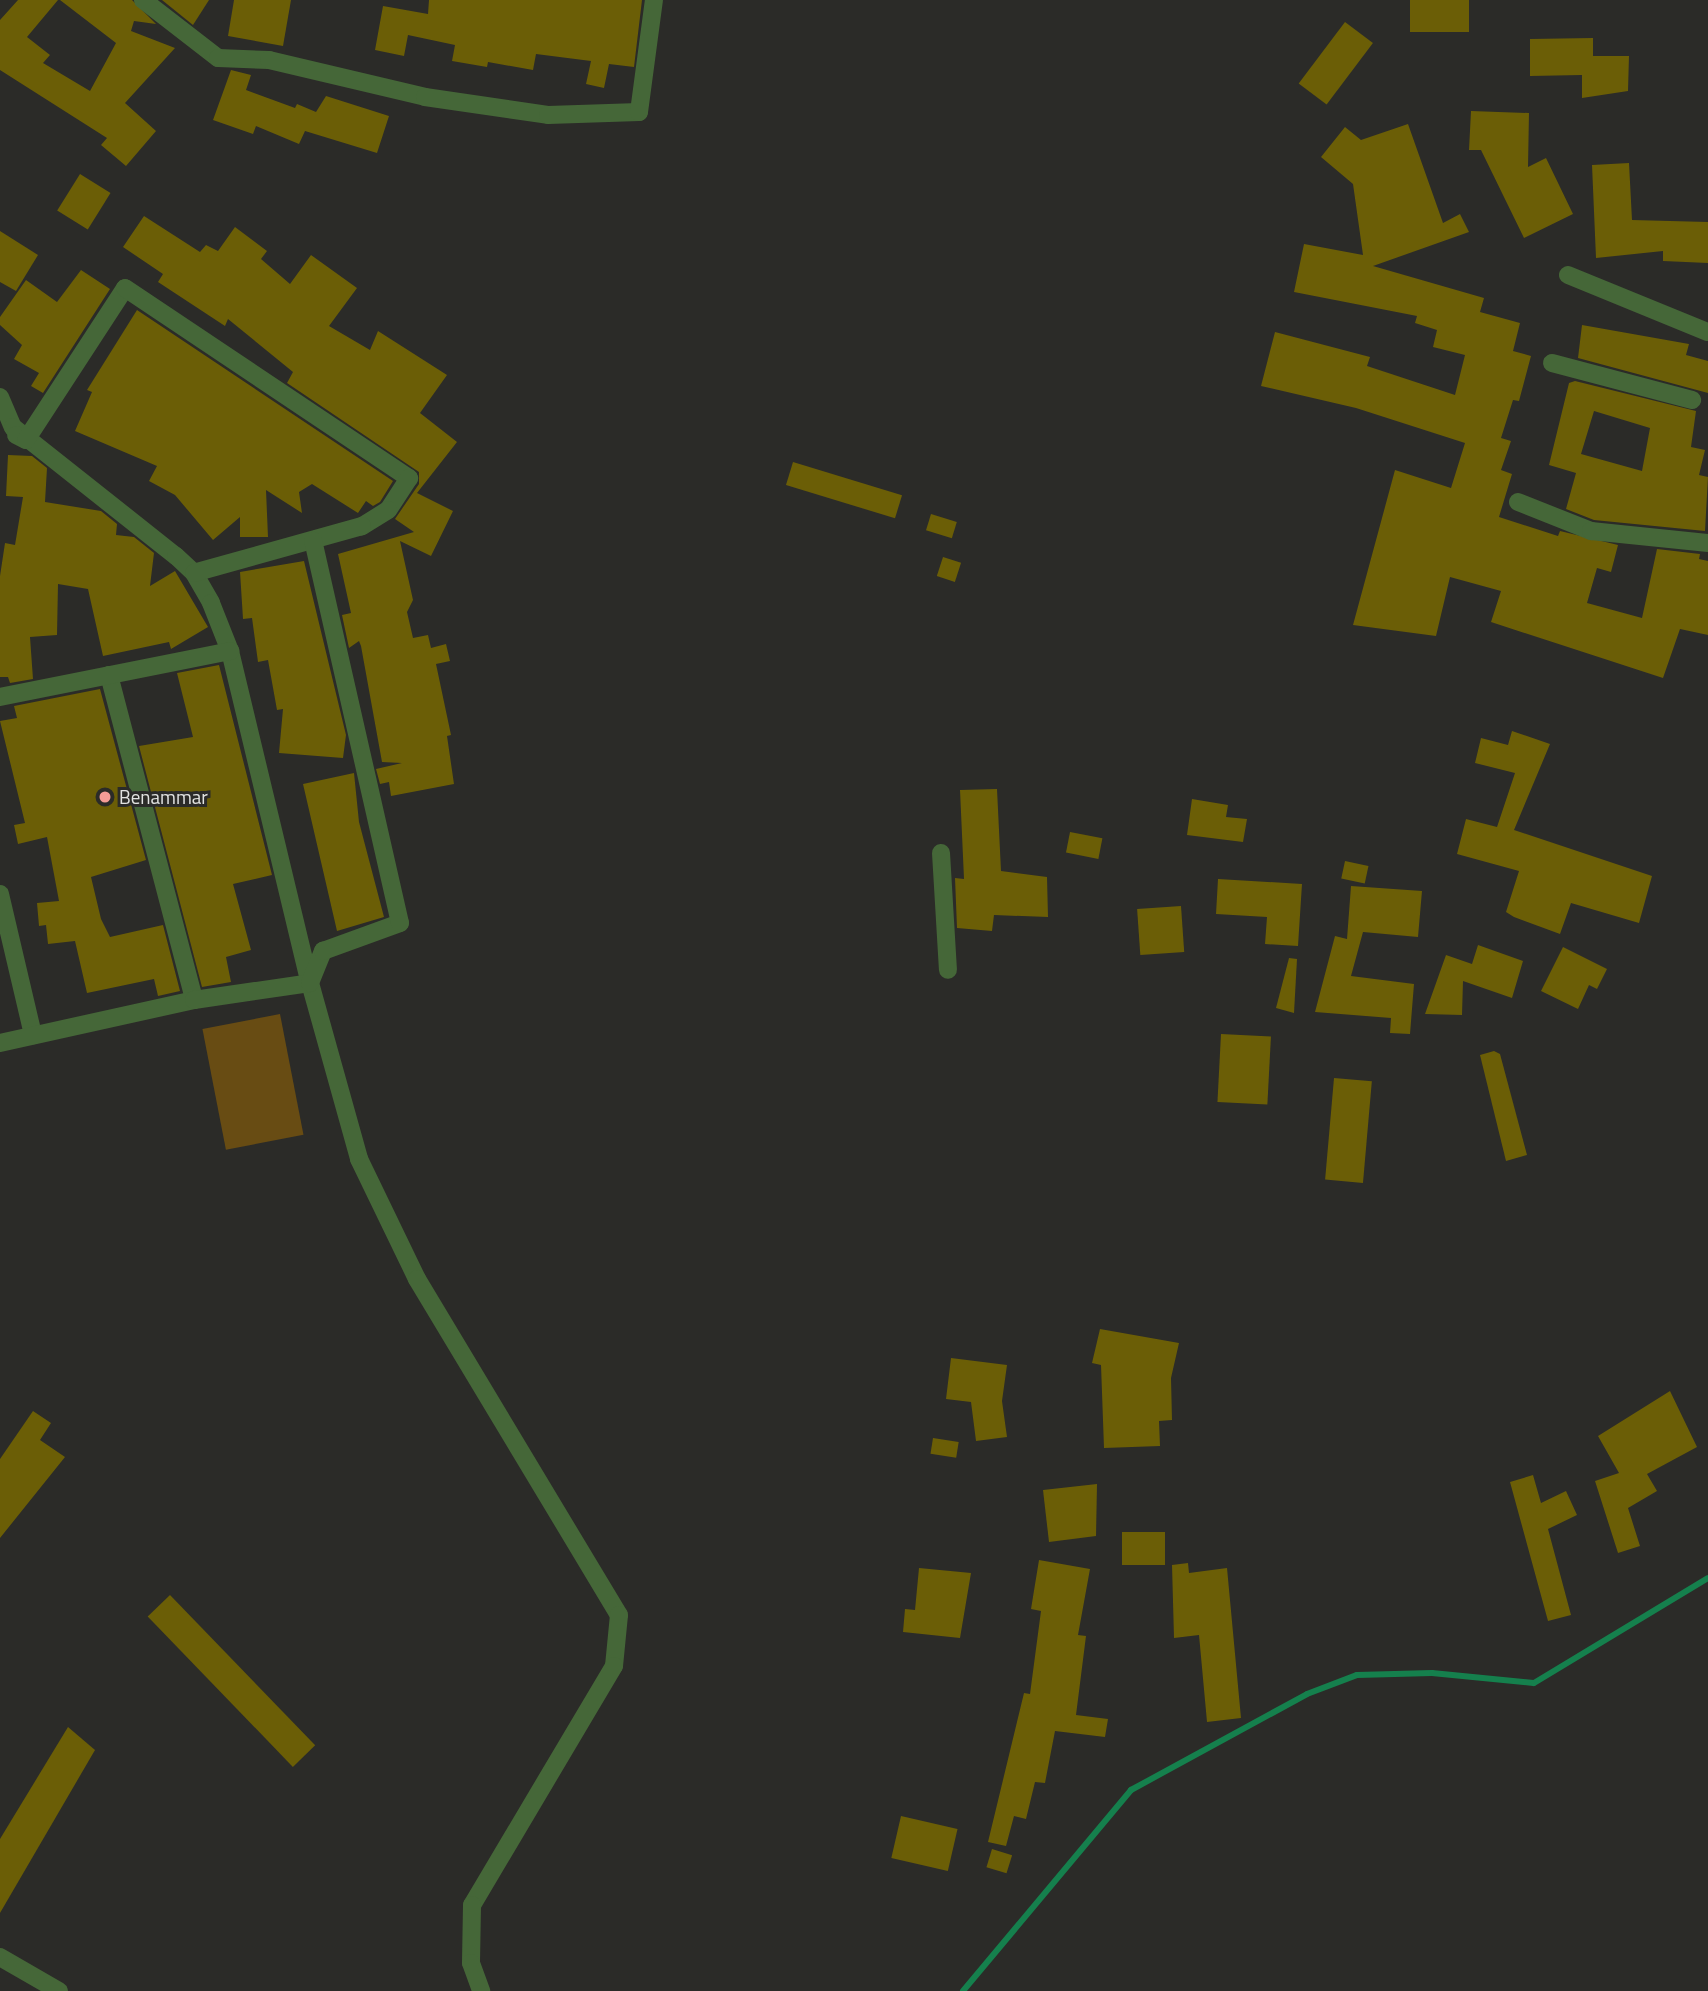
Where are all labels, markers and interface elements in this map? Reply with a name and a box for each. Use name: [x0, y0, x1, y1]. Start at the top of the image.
place label: Benammar: [119, 786, 208, 808]
marker: Benammar: [97, 789, 113, 805]

